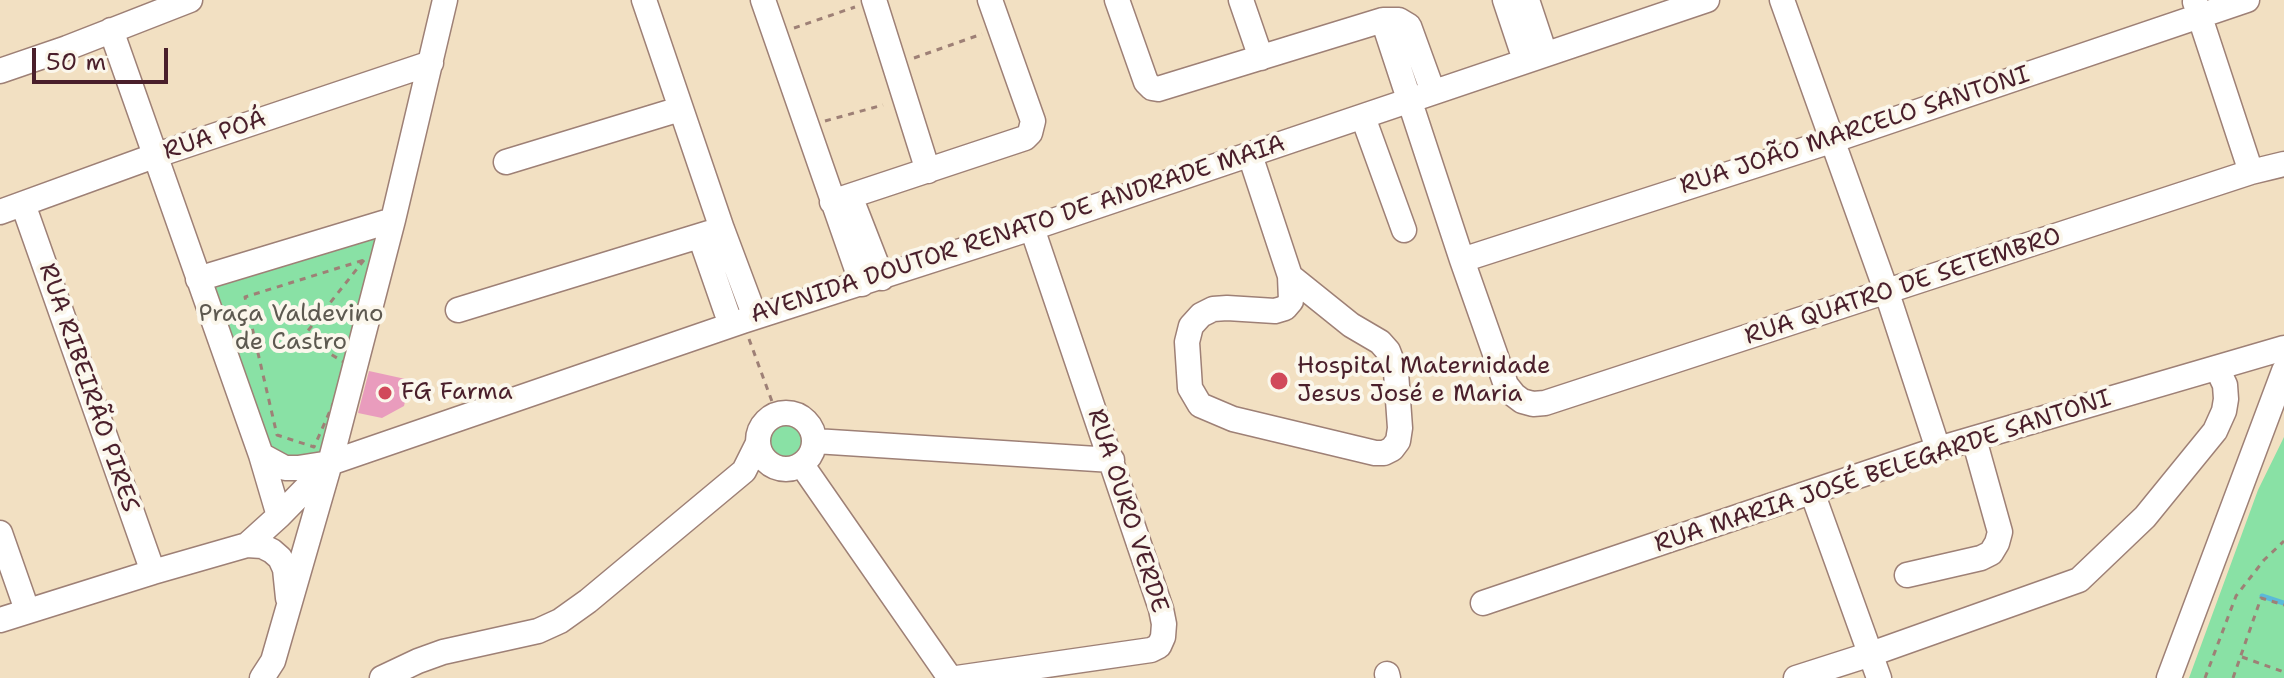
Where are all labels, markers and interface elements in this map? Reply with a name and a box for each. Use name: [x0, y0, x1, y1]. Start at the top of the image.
scale bar: [36, 32, 172, 82]
text: 50 m: [46, 46, 106, 78]
street label: RUA JOÃO MARCELO SANTONI: [1677, 61, 2033, 201]
street label: RUA POÁ: [160, 105, 270, 167]
street label: AVENIDA DOUTOR RENATO DE ANDRADE MAIA: [747, 130, 1289, 330]
street label: RUA QUATRO DE SETEMBRO: [1741, 222, 2065, 352]
street label: RUA RIBEIRÃO PIRES: [32, 260, 144, 516]
park label: Praça Valdevino de Castro: [198, 301, 384, 357]
place label: Hospital Maternidade Jesus José e Maria: [1297, 353, 1551, 409]
marker: Hospital Maternidade Jesus José e Maria: [1268, 370, 1290, 392]
place label: FG Farma: [401, 379, 513, 407]
marker: FG Farma: [376, 384, 394, 402]
street label: RUA MARIA JOSÉ BELEGARDE SANTONI: [1651, 384, 2115, 560]
street label: RUA OURO VERDE: [1080, 405, 1174, 617]

